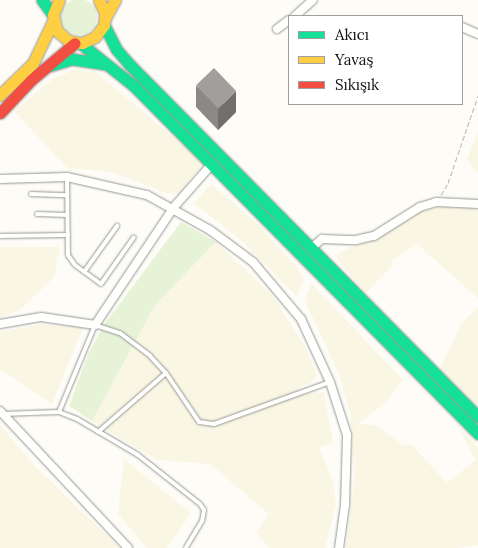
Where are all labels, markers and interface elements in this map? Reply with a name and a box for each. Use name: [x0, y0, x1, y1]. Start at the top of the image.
legend: [288, 15, 463, 105]
text: Akıcı: [335, 25, 369, 44]
text: Yavaş: [335, 50, 373, 69]
text: Sıkışık: [335, 75, 379, 94]

